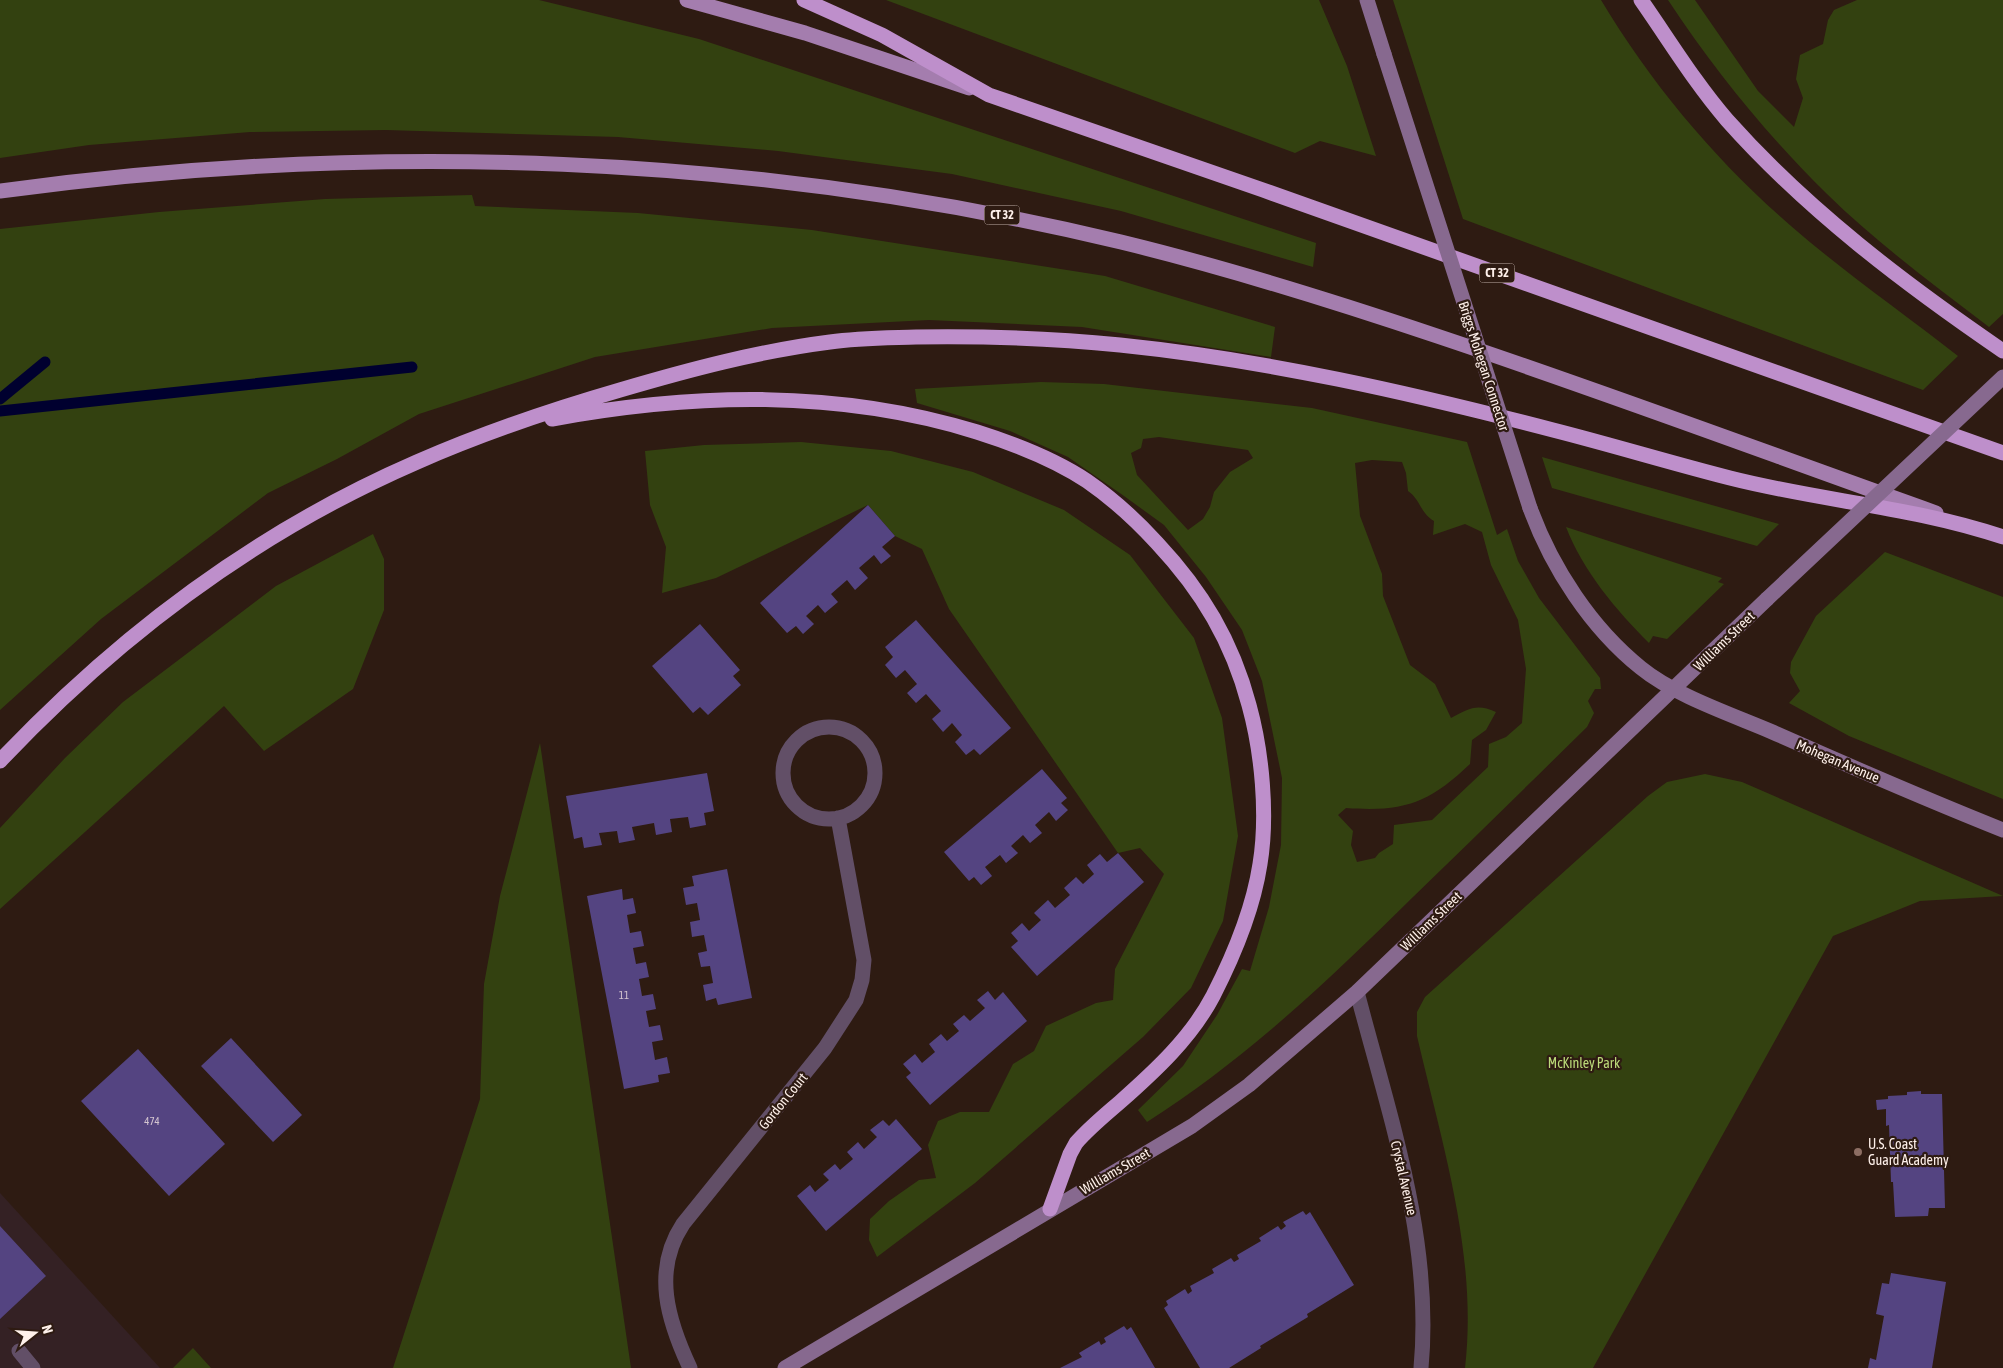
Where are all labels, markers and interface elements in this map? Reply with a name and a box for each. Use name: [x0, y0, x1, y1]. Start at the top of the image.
road number: CT 32: [984, 206, 1020, 224]
road number: CT 32: [1480, 264, 1514, 282]
street label: Briggs Mohegan Connector: [1456, 299, 1513, 434]
street label: Williams Street: [1690, 608, 1758, 674]
street label: Mohegan Avenue: [1794, 736, 1882, 786]
street label: Williams Street: [1397, 888, 1465, 954]
house number: 11: [619, 989, 629, 1001]
park label: McKinley Park: [1548, 1055, 1620, 1071]
street label: Gordon Court: [755, 1070, 811, 1132]
house number: 474: [144, 1115, 160, 1127]
place label: U.S. Coast Guard Academy: [1868, 1136, 1949, 1168]
street label: Crystal Avenue: [1388, 1139, 1420, 1217]
street label: Williams Street: [1077, 1145, 1153, 1197]
marker: U.S. Coast Guard Academy: [1852, 1146, 1864, 1158]
north arrow: [10, 1308, 60, 1358]
text: N: [39, 1323, 56, 1335]

